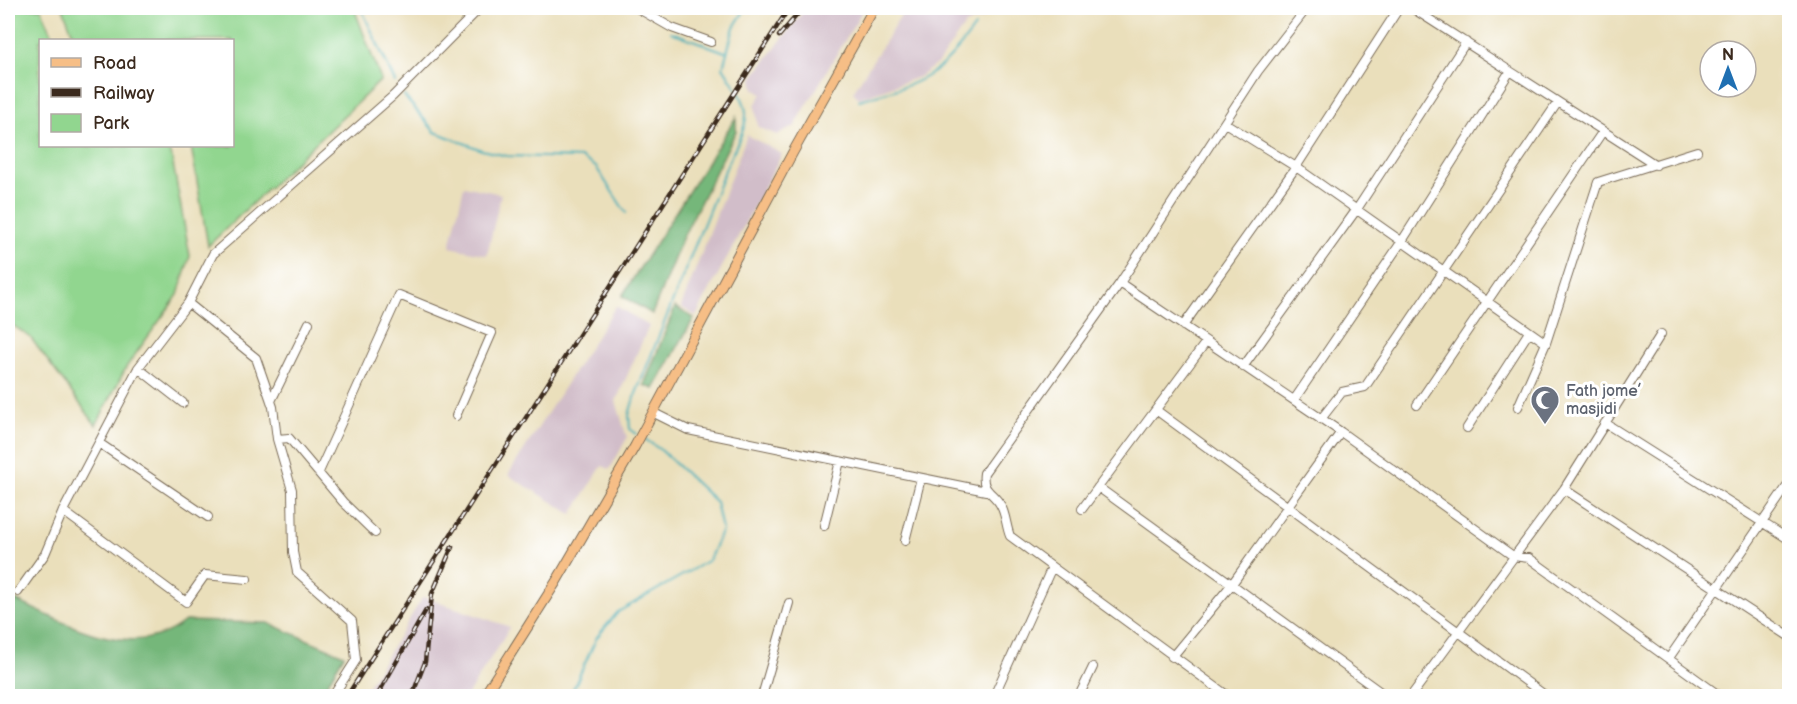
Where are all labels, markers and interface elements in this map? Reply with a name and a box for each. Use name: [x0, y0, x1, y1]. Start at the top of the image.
legend: [39, 39, 234, 147]
north arrow: [1698, 39, 1758, 99]
text: N: [1722, 46, 1734, 65]
text: Road: [93, 53, 137, 74]
text: Railway: [93, 83, 155, 104]
text: Park: [93, 113, 129, 134]
place label: Fath jome’ masjidi: [1566, 382, 1641, 419]
mosque icon: Fath jome’ masjidi: [1529, 384, 1561, 426]

